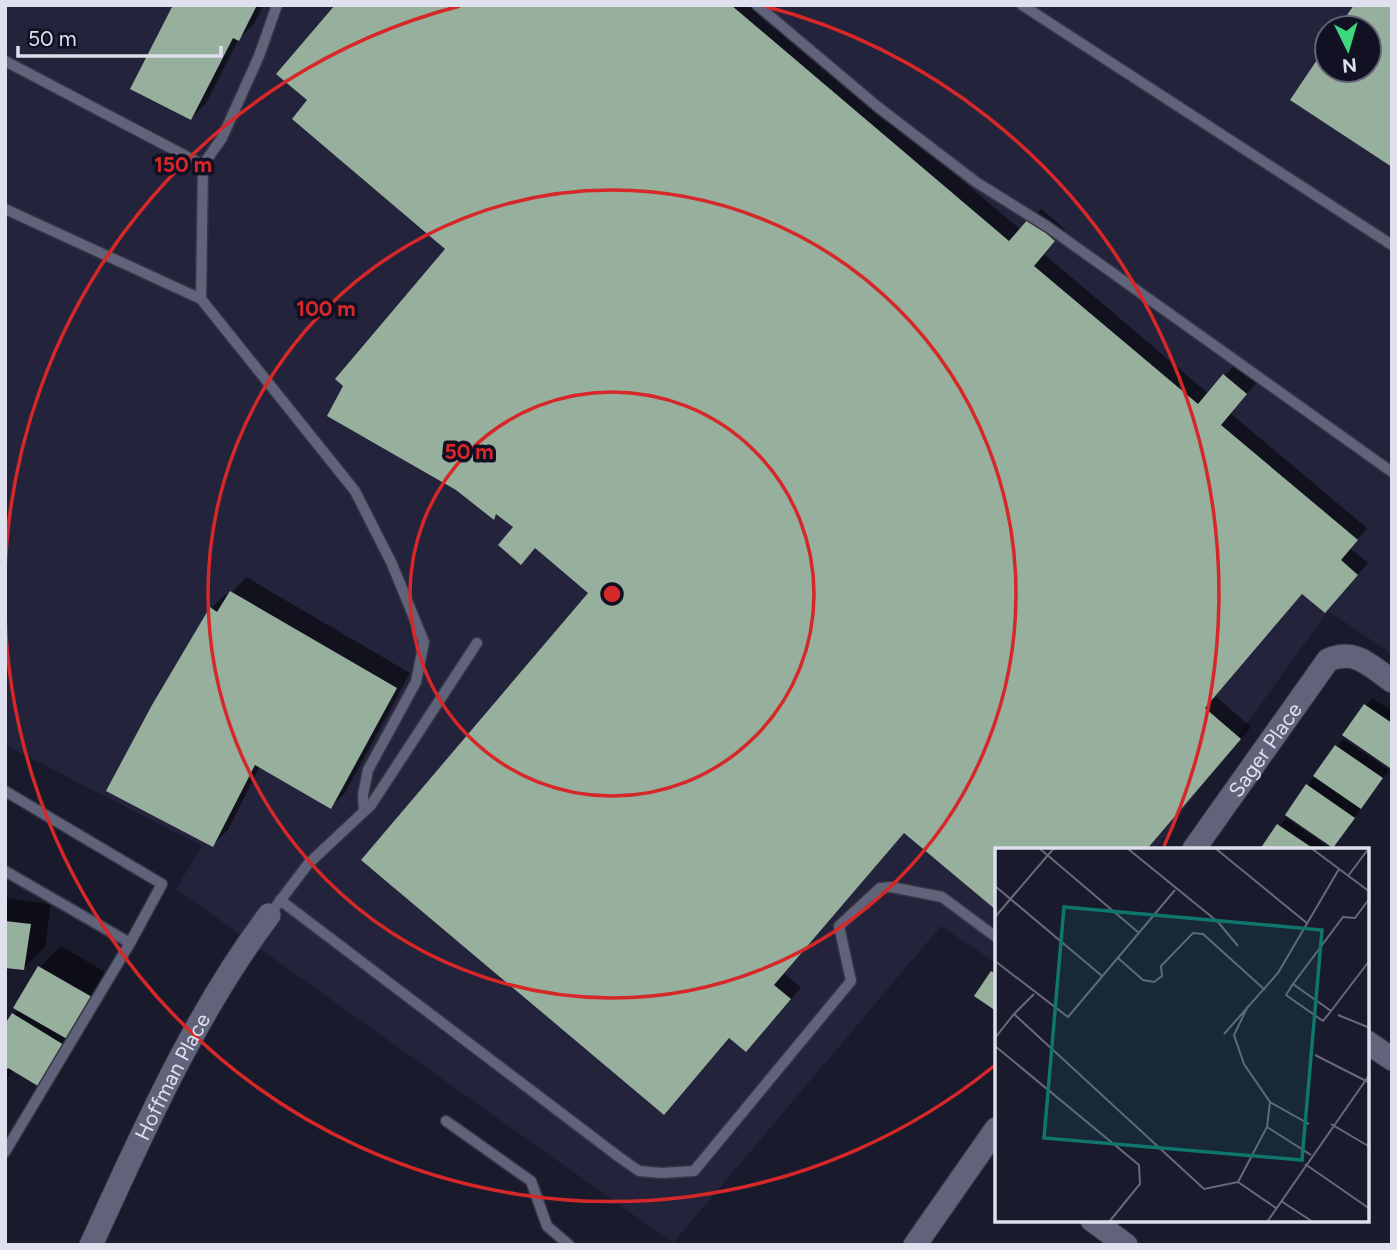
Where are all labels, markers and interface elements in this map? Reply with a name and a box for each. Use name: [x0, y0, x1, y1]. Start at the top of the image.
scale bar: [18, 14, 220, 58]
north arrow: [1313, 14, 1383, 84]
text: 50 m: [28, 26, 77, 51]
text: N: [1341, 53, 1358, 78]
text: 150 m: [154, 152, 212, 177]
text: 100 m: [296, 296, 356, 321]
text: 50 m: [444, 439, 494, 464]
centre of rings: [600, 582, 624, 606]
street label: Sager Place: [1223, 697, 1307, 802]
inset map: [995, 848, 1369, 1222]
street label: Hoffman Place: [129, 1008, 215, 1144]

